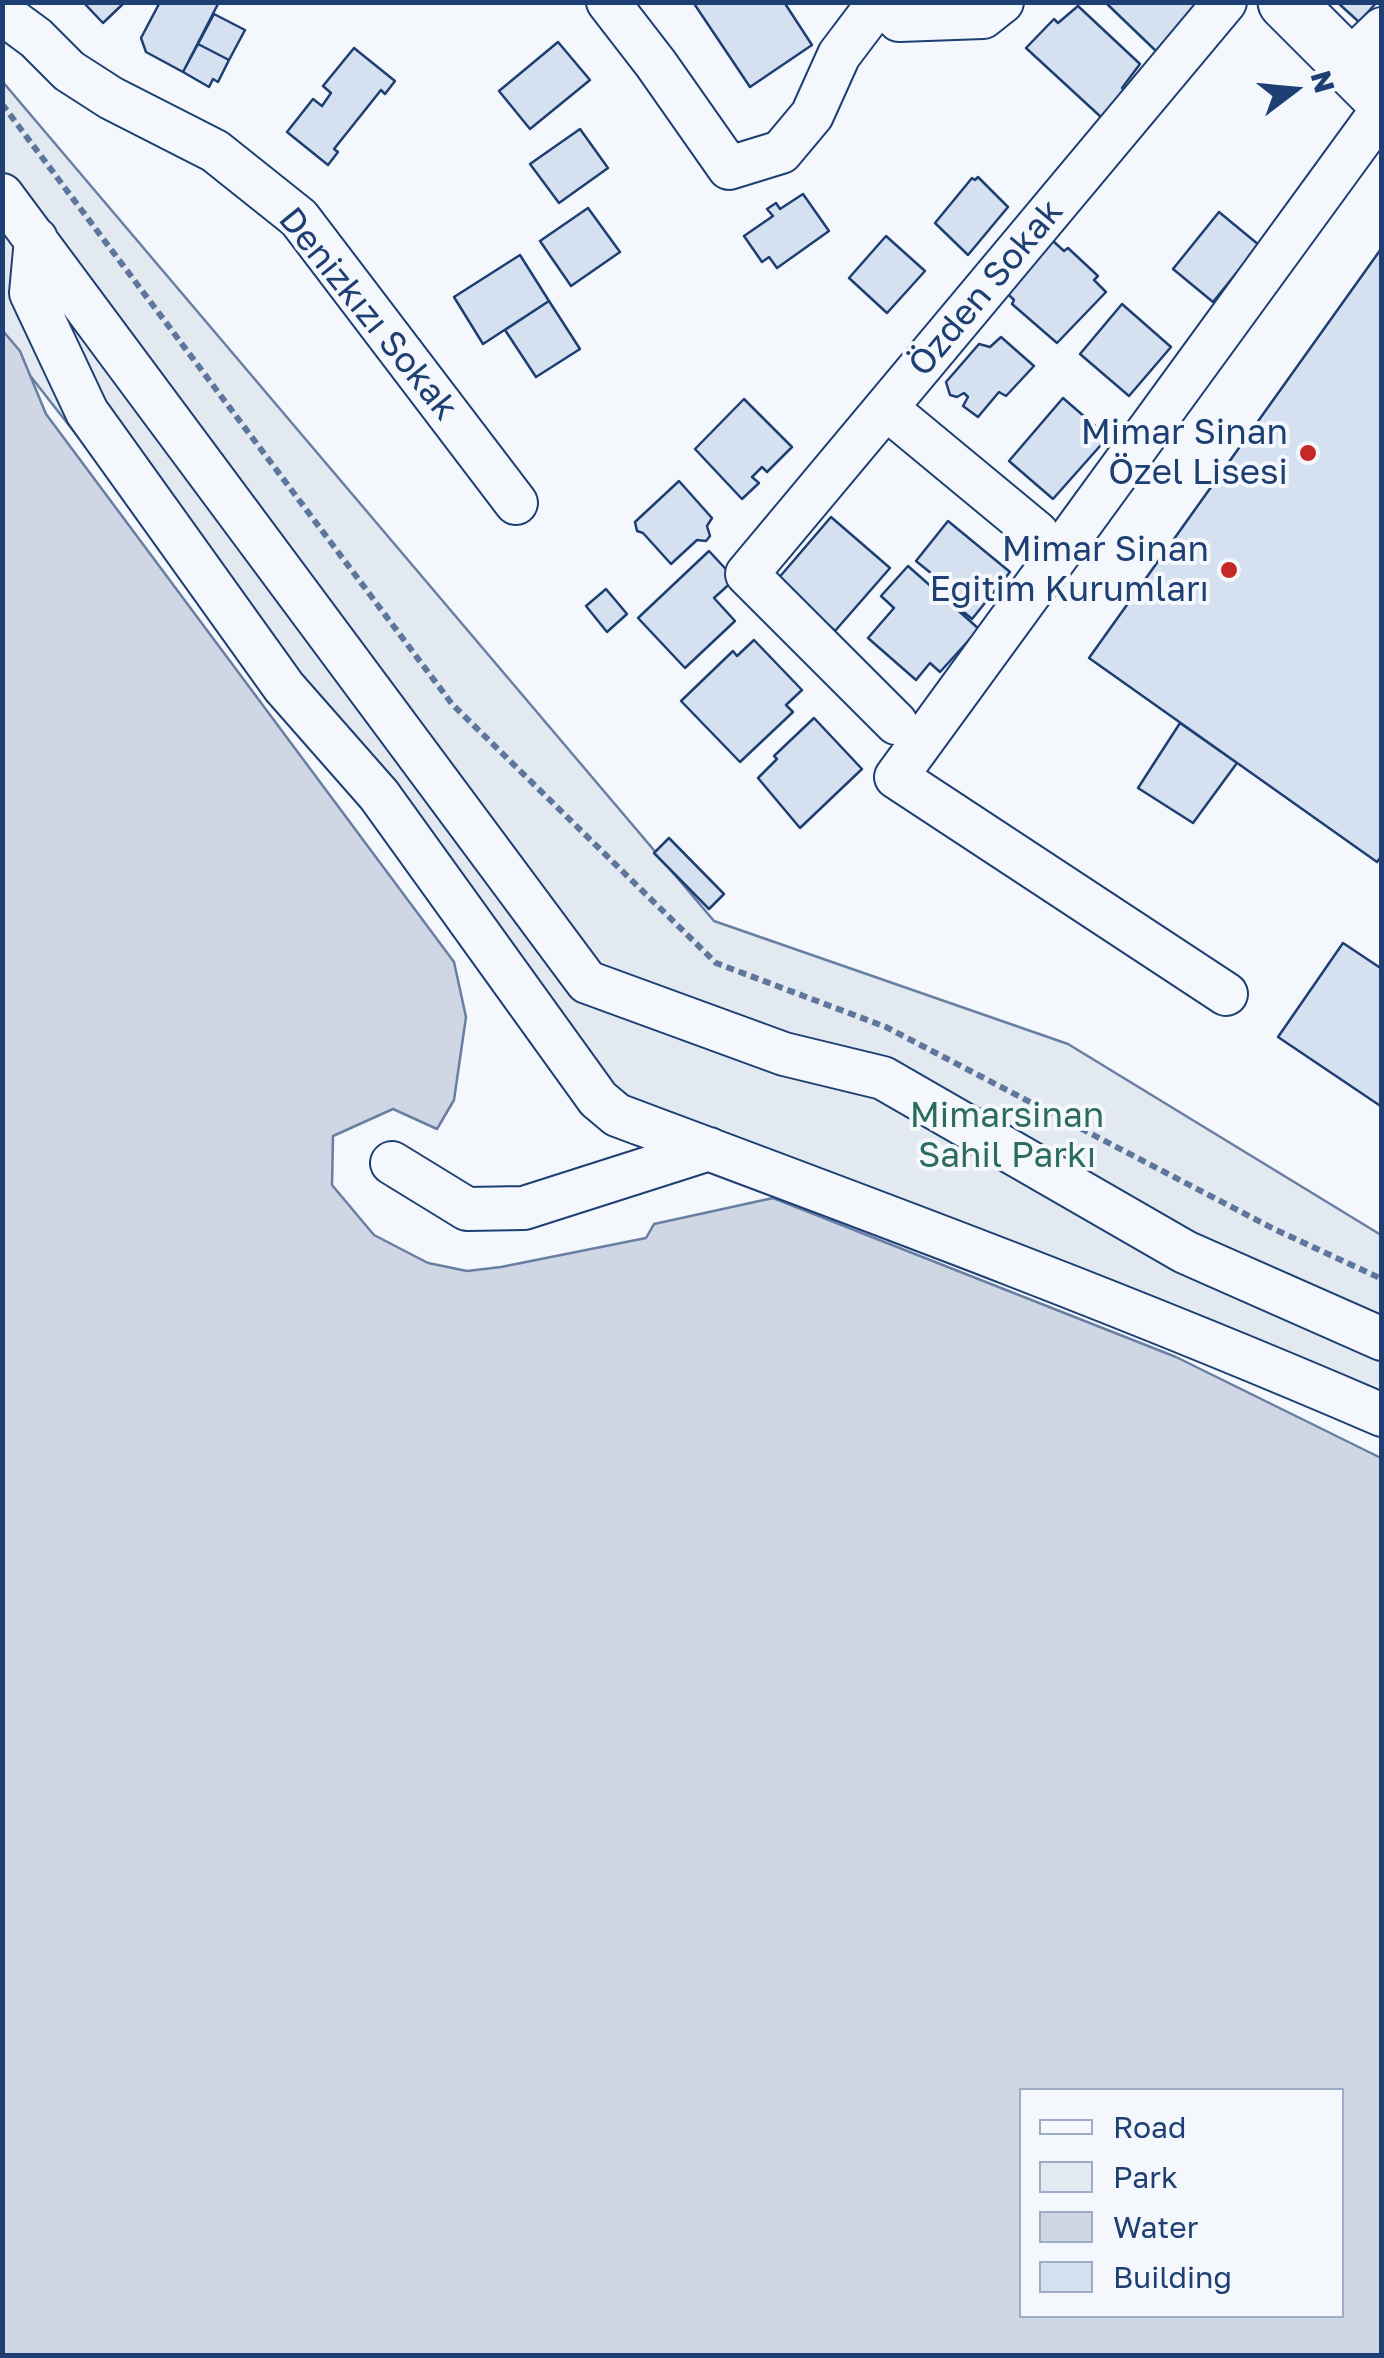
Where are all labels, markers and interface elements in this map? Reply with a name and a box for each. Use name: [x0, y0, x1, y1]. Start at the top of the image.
north arrow: [1244, 40, 1344, 140]
text: N: [1305, 67, 1342, 96]
street label: Özden Sokak: [900, 191, 1072, 385]
street label: Denizkızı Sokak: [270, 199, 466, 429]
place label: Mimar Sinan Özel Lisesi: [1081, 412, 1288, 494]
marker: Mimar Sinan Özel Lisesi: [1297, 442, 1319, 464]
place label: Mimar Sinan Eğitim Kurumları: [930, 529, 1209, 611]
marker: Mimar Sinan Eğitim Kurumları: [1218, 559, 1240, 581]
park label: Mimarsinan Sahil Parkı: [910, 1095, 1104, 1177]
legend: [1019, 2088, 1344, 2318]
text: Road: [1113, 2109, 1187, 2145]
text: Park: [1113, 2159, 1178, 2195]
text: Water: [1113, 2209, 1198, 2245]
text: Building: [1113, 2259, 1232, 2295]

